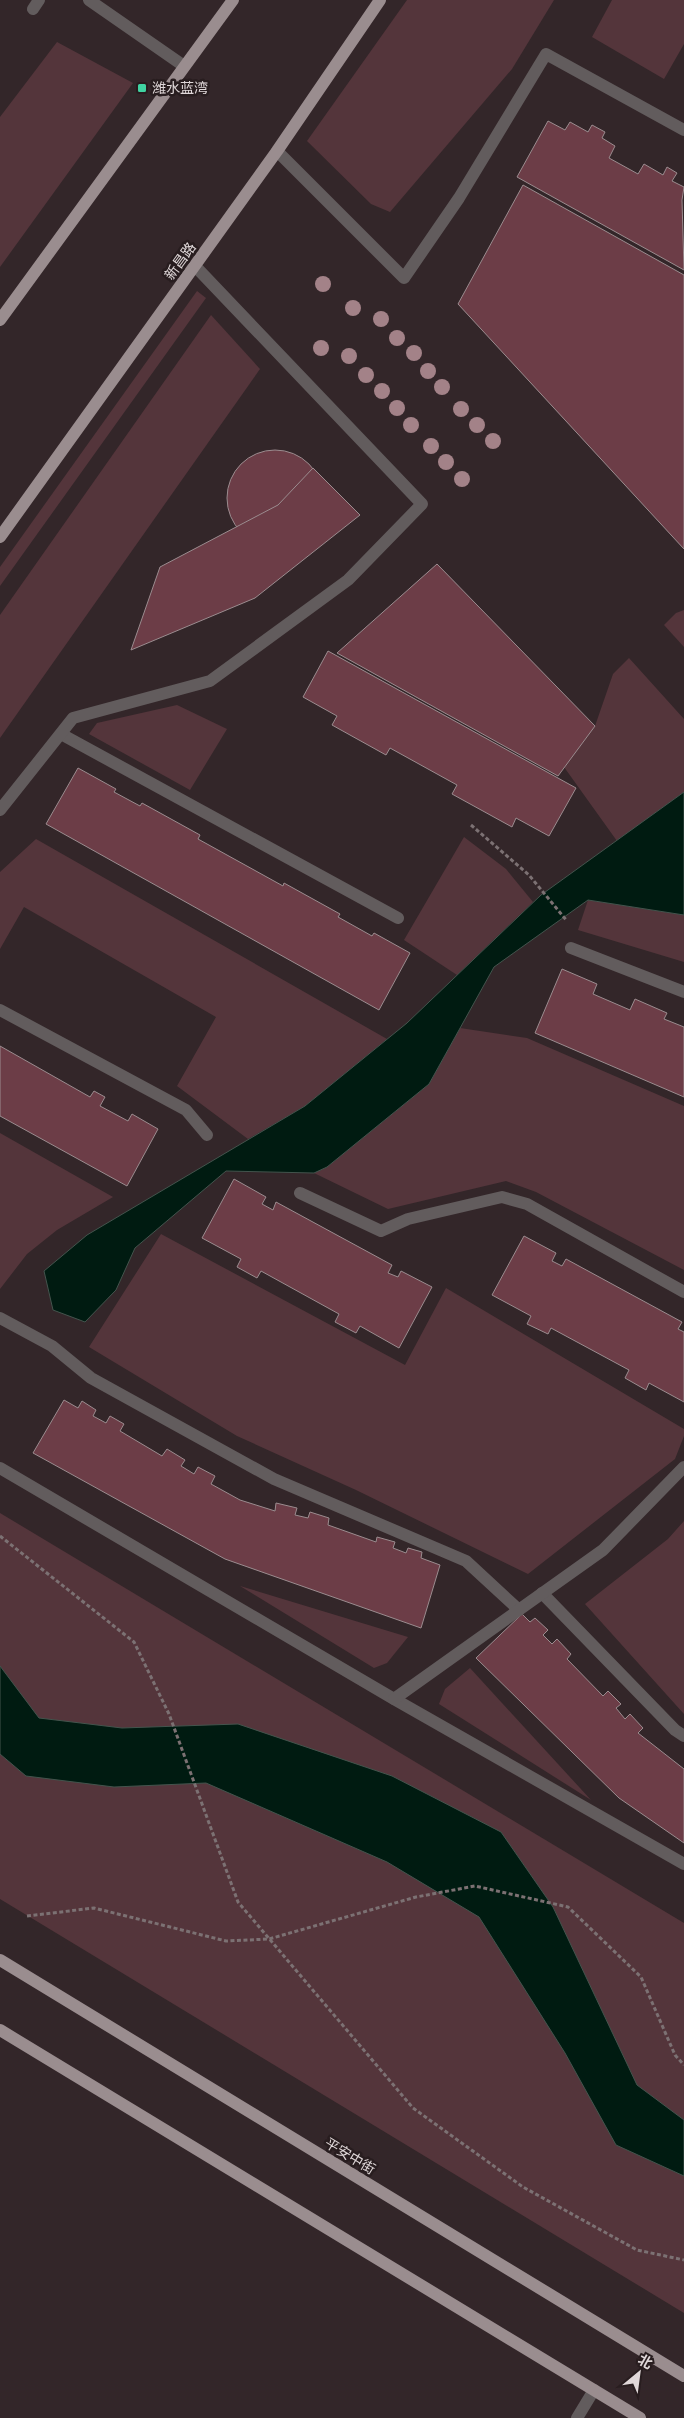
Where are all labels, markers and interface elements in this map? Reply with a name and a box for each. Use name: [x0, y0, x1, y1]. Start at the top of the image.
place label: 潍水蓝湾: [152, 78, 208, 98]
marker: 潍水蓝湾: [136, 82, 148, 94]
street label: 新昌路: [160, 238, 200, 284]
street label: 平安中街: [321, 2133, 379, 2179]
north arrow: [614, 2348, 664, 2398]
text: 北: [634, 2349, 656, 2374]

